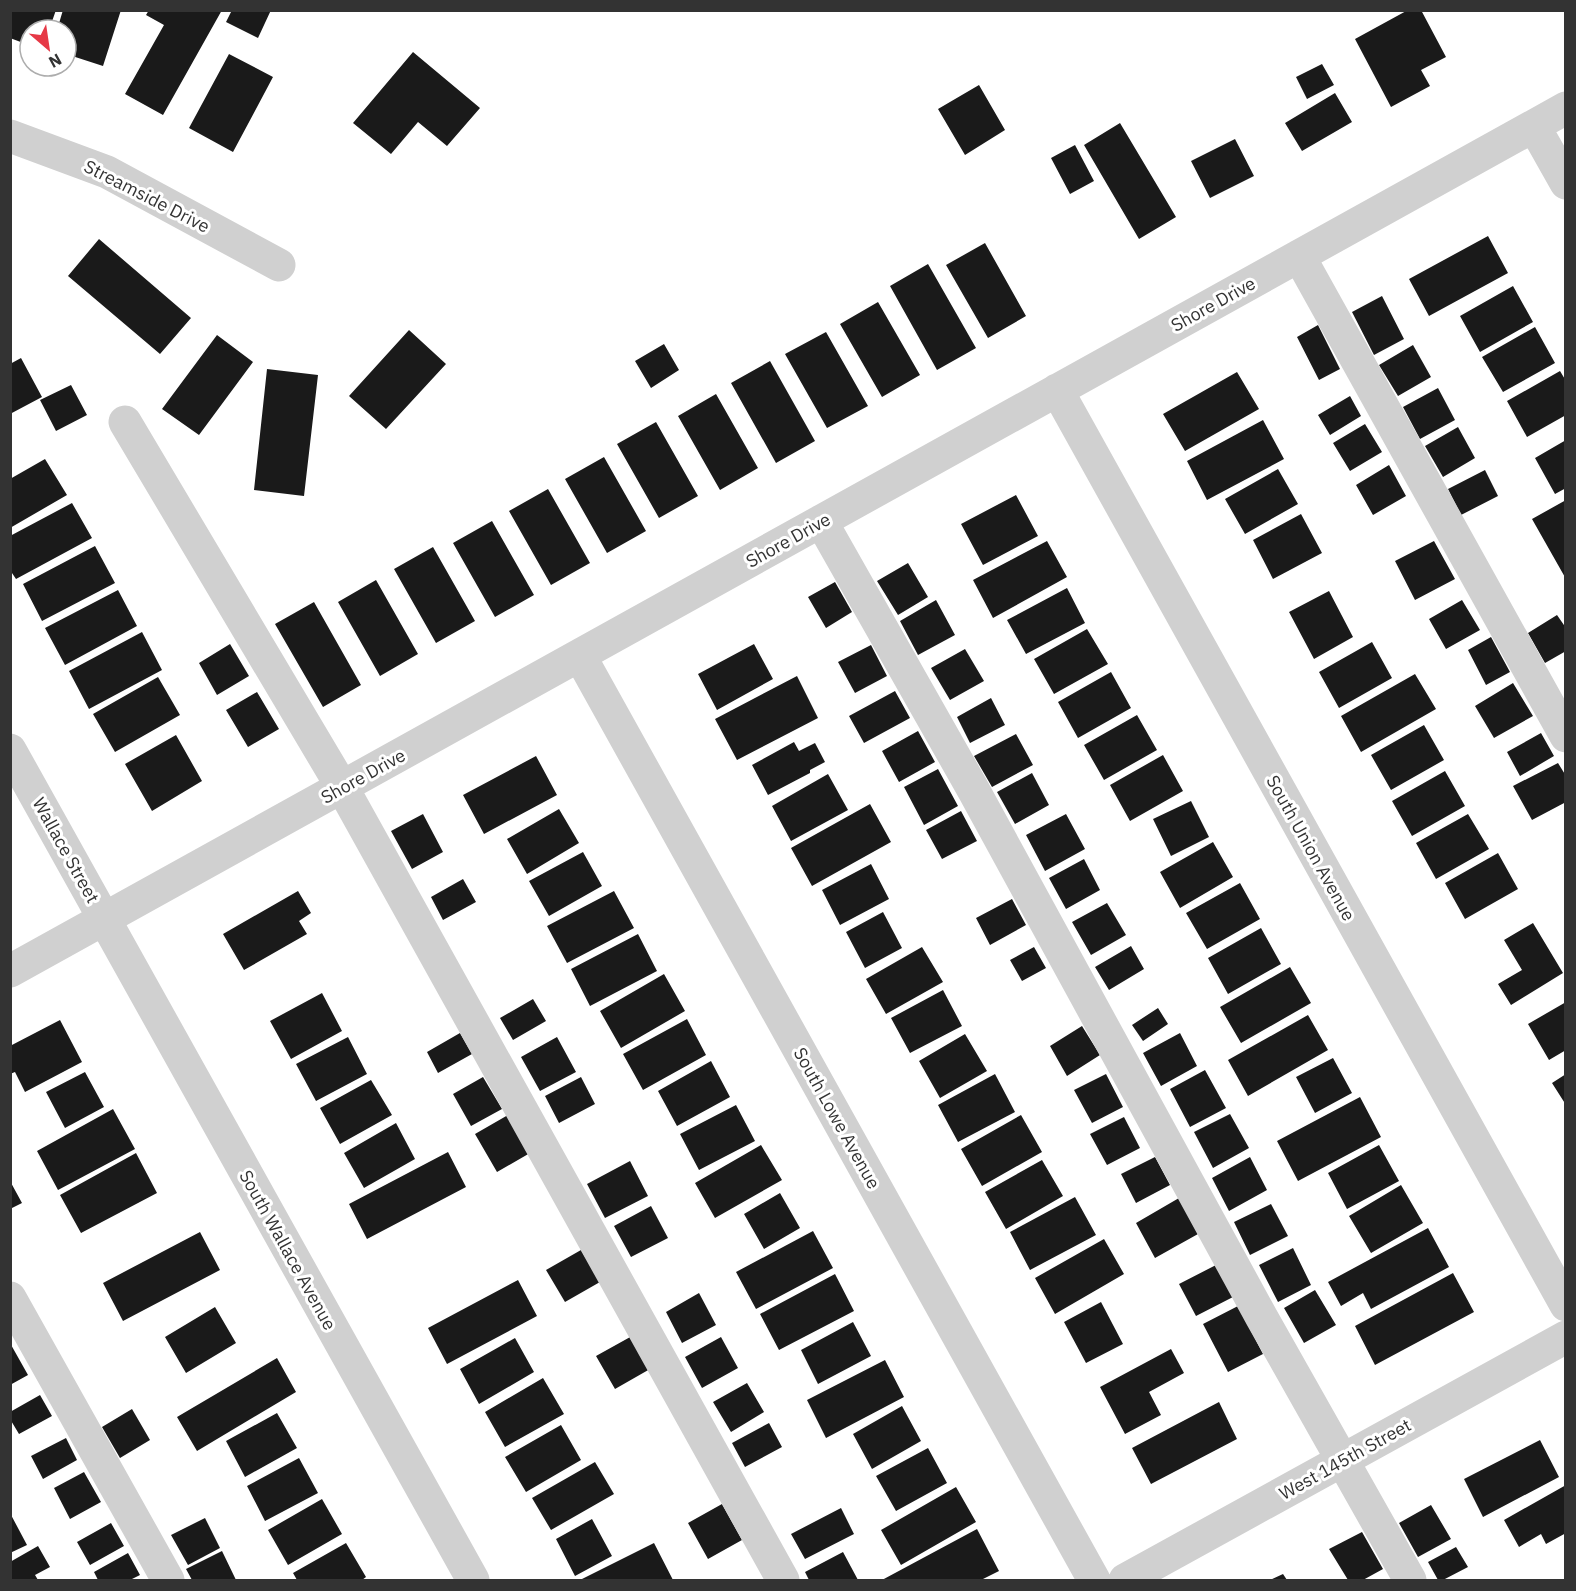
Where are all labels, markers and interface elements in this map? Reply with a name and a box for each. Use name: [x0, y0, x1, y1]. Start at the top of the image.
north arrow: [18, 18, 78, 78]
text: N: [45, 50, 65, 73]
street label: Streamside Drive: [80, 154, 214, 238]
street label: Shore Drive: [1167, 271, 1259, 337]
street label: Shore Drive: [742, 507, 834, 573]
street label: Shore Drive: [317, 743, 409, 809]
street label: South Union Avenue: [1261, 771, 1361, 925]
street label: Wallace Street: [28, 793, 104, 907]
street label: South Lowe Avenue: [789, 1043, 885, 1193]
street label: South Wallace Avenue: [234, 1166, 342, 1334]
street label: West 145th Street: [1275, 1413, 1415, 1505]

